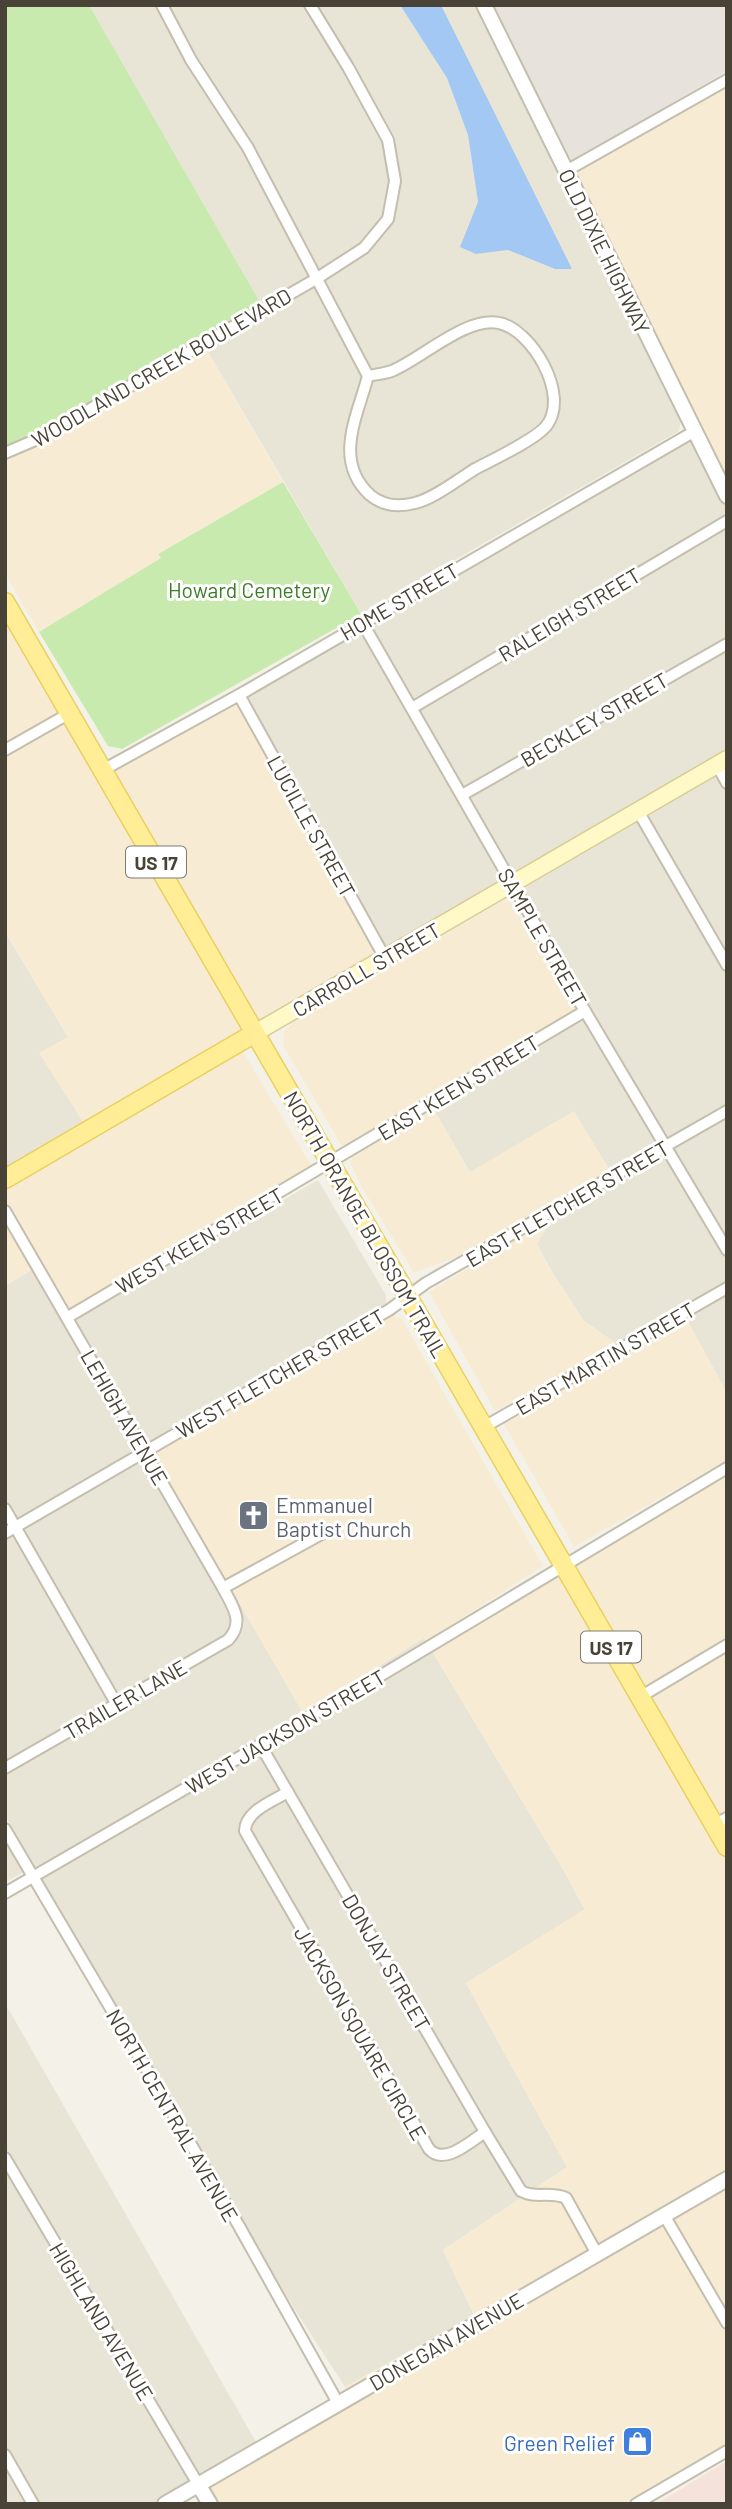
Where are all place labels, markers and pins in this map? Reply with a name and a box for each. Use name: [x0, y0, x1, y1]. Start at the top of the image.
place label: Emmanuel Baptist Church: [276, 1492, 411, 1541]
church icon: Emmanuel Baptist Church: [236, 1499, 270, 1533]
shop icon: Green Relief: [621, 2425, 655, 2459]
place label: Green Relief: [504, 2430, 615, 2455]

